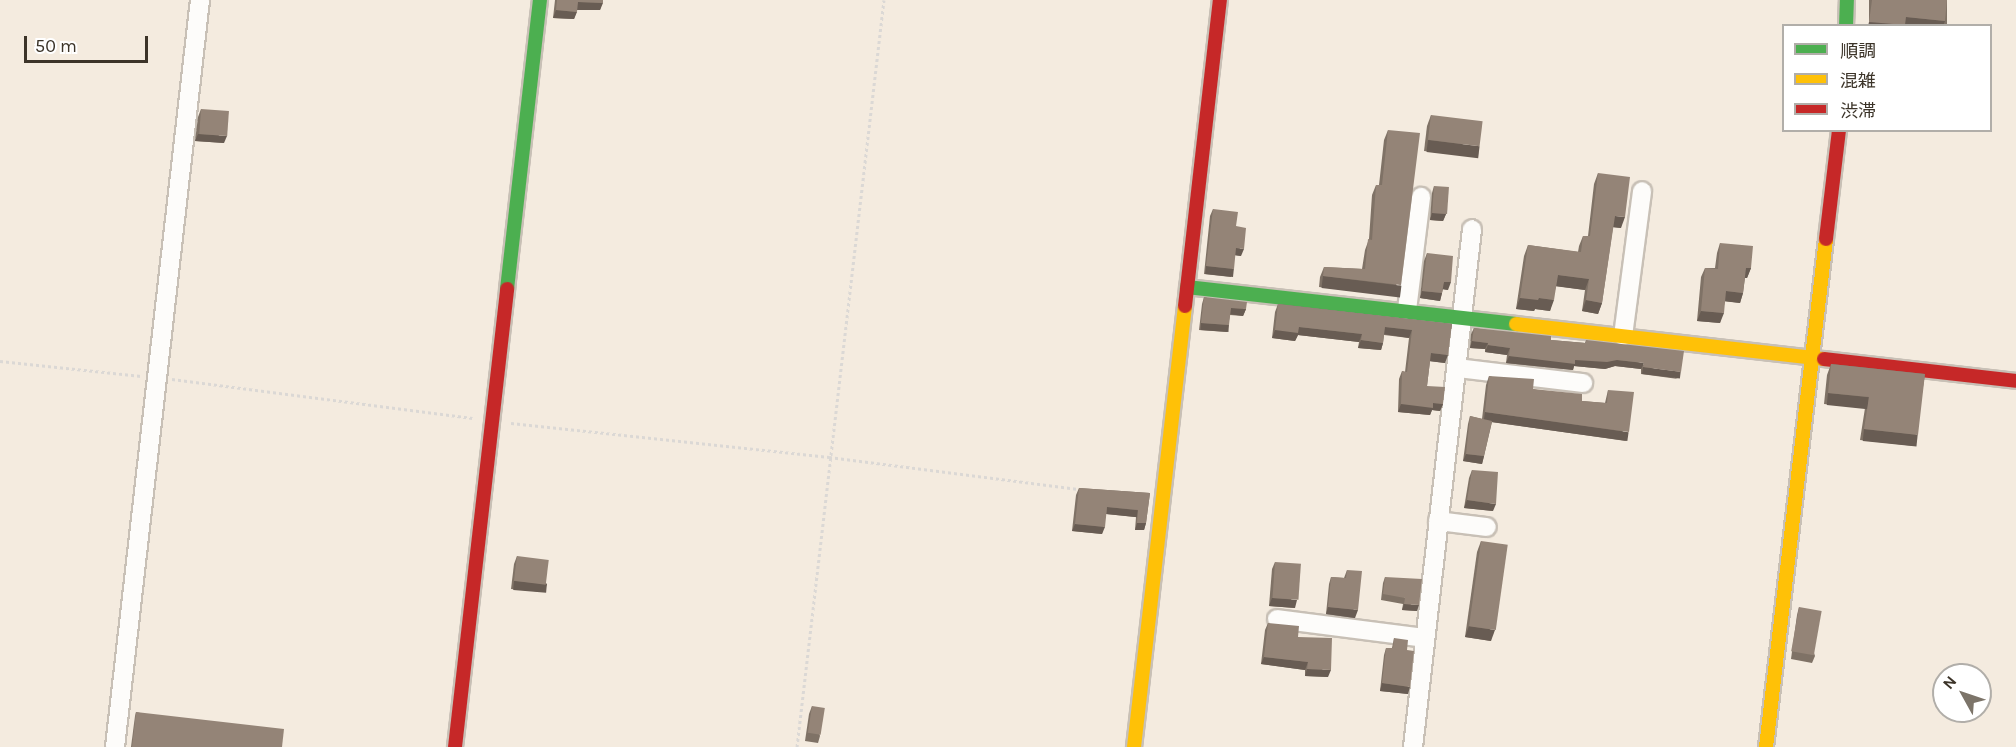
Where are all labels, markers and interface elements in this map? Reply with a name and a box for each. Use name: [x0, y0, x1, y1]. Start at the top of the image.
scale bar: [27, 24, 152, 62]
legend: [1782, 24, 1992, 132]
text: 50 m: [35, 35, 77, 57]
text: 順調: [1840, 40, 1876, 62]
text: 混雑: [1840, 70, 1876, 92]
text: 渋滞: [1840, 100, 1876, 122]
north arrow: [1932, 663, 1992, 723]
text: N: [1938, 672, 1960, 693]

